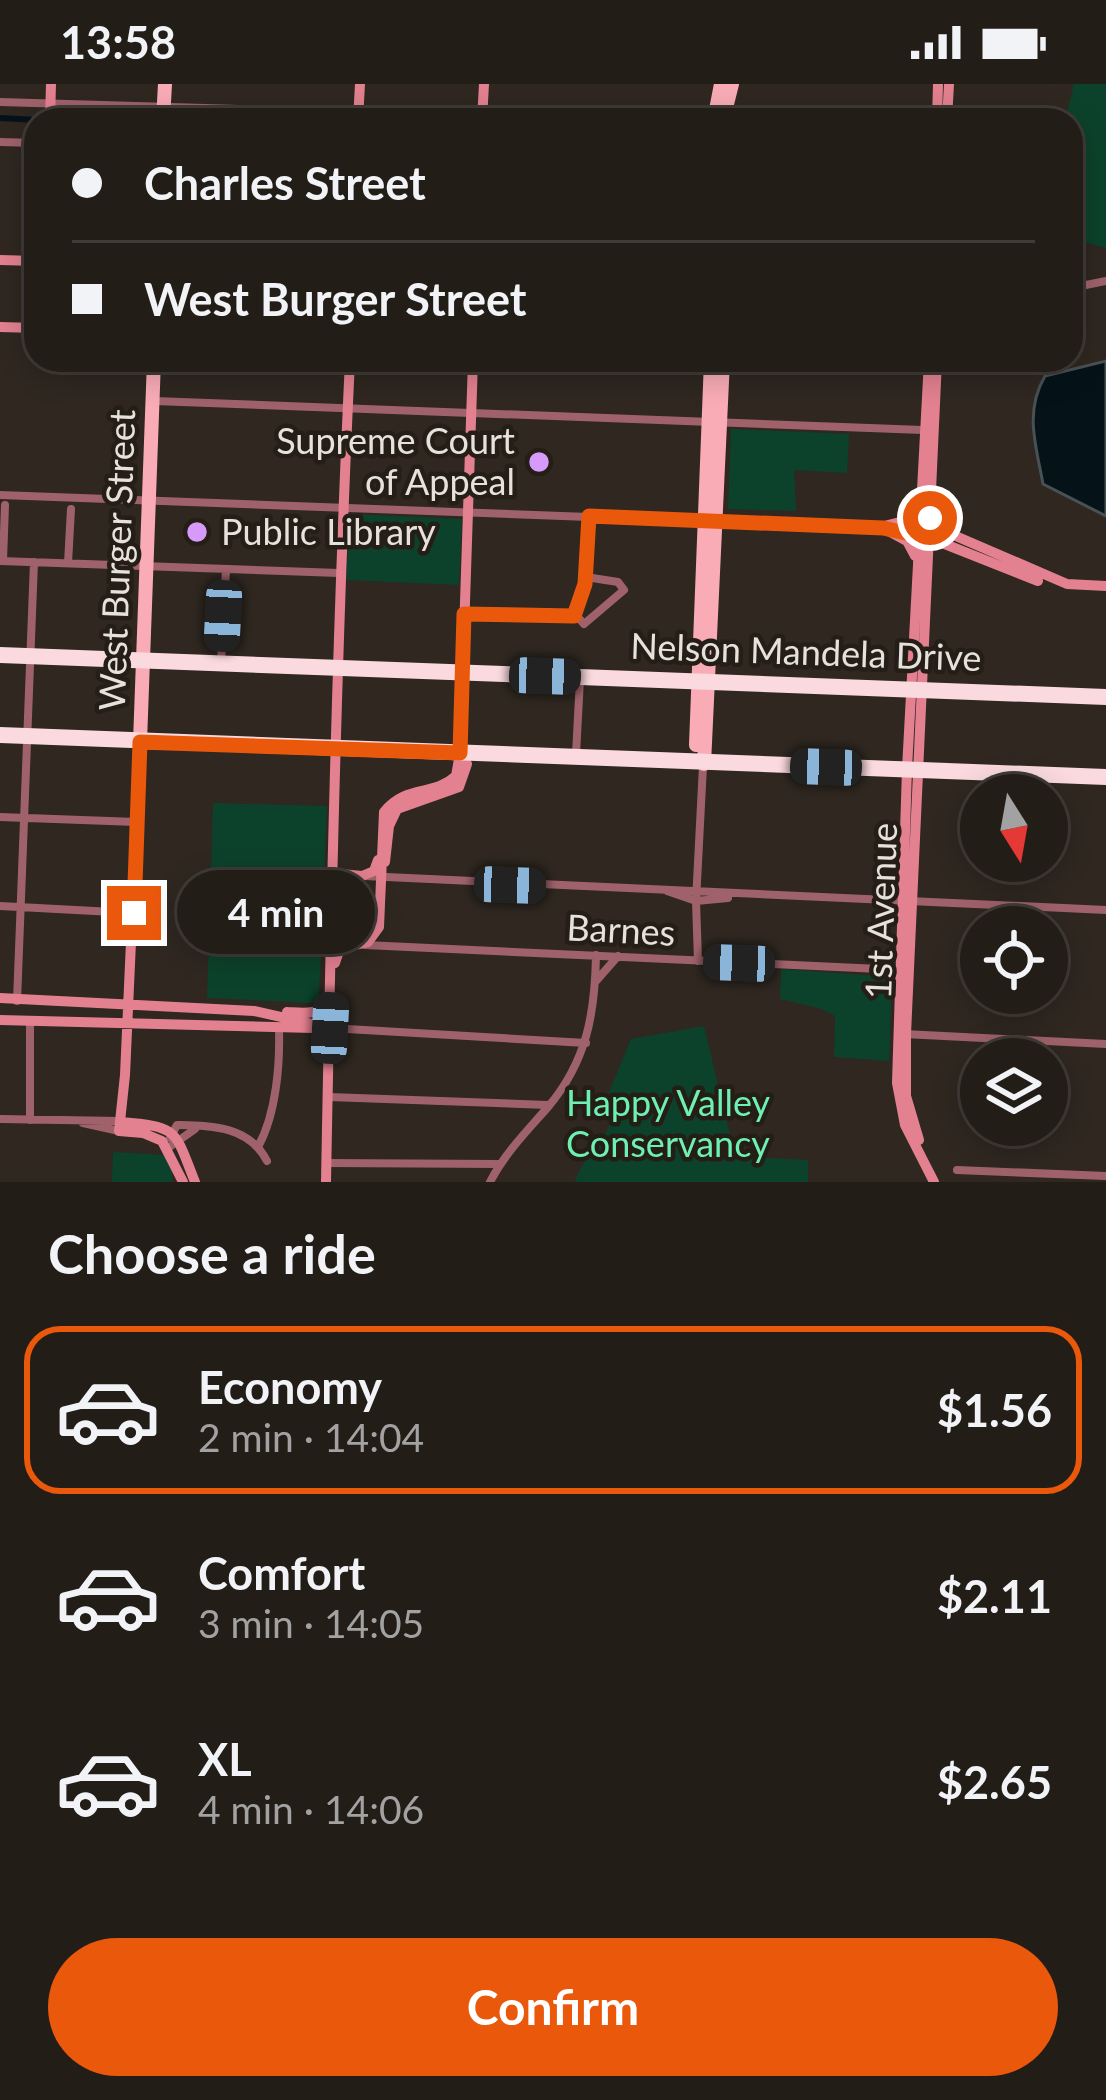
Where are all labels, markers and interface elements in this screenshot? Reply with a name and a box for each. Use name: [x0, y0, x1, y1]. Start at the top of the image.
text: 13:58: [60, 15, 176, 69]
text: Charles Street: [144, 156, 426, 210]
text: West Burger Street: [144, 272, 526, 326]
street label: West Burger Street: [89, 408, 143, 711]
place label: Supreme Court of Appeal: [276, 418, 515, 503]
marker: Supreme Court of Appeal: [526, 449, 552, 475]
route start: [903, 491, 957, 545]
place label: Public Library: [221, 509, 436, 553]
marker: Public Library: [184, 519, 210, 545]
car: [203, 579, 243, 653]
street label: Nelson Mandela Drive: [630, 623, 982, 679]
car: [508, 657, 582, 695]
car: [789, 748, 863, 786]
north arrow: [960, 774, 1068, 882]
map controls: [960, 774, 1068, 1146]
street label: 1st Avenue: [855, 822, 905, 1000]
car: [473, 866, 547, 904]
callout: 4 min: [176, 871, 374, 955]
route end: [107, 886, 161, 940]
text: 4 min: [228, 889, 324, 935]
street label: Barnes: [566, 904, 676, 954]
button: locate: [960, 906, 1068, 1014]
car: [702, 944, 776, 982]
car: [310, 991, 350, 1065]
button: layers: [960, 1038, 1068, 1146]
park label: Happy Valley Conservancy: [566, 1080, 770, 1165]
text: Choose a ride: [48, 1221, 376, 1286]
icon: car: [54, 1356, 162, 1464]
text: Economy: [198, 1360, 382, 1414]
text: $1.56: [937, 1383, 1052, 1437]
text: 2 min · 14:04: [198, 1414, 424, 1460]
icon: car: [54, 1542, 162, 1650]
text: Comfort: [198, 1546, 365, 1600]
text: $2.11: [937, 1569, 1052, 1623]
text: 3 min · 14:05: [198, 1600, 424, 1646]
icon: car: [54, 1728, 162, 1836]
text: XL: [198, 1732, 252, 1786]
text: $2.65: [937, 1755, 1052, 1809]
text: 4 min · 14:06: [198, 1786, 424, 1832]
button: Confirm: [48, 1938, 1058, 2076]

